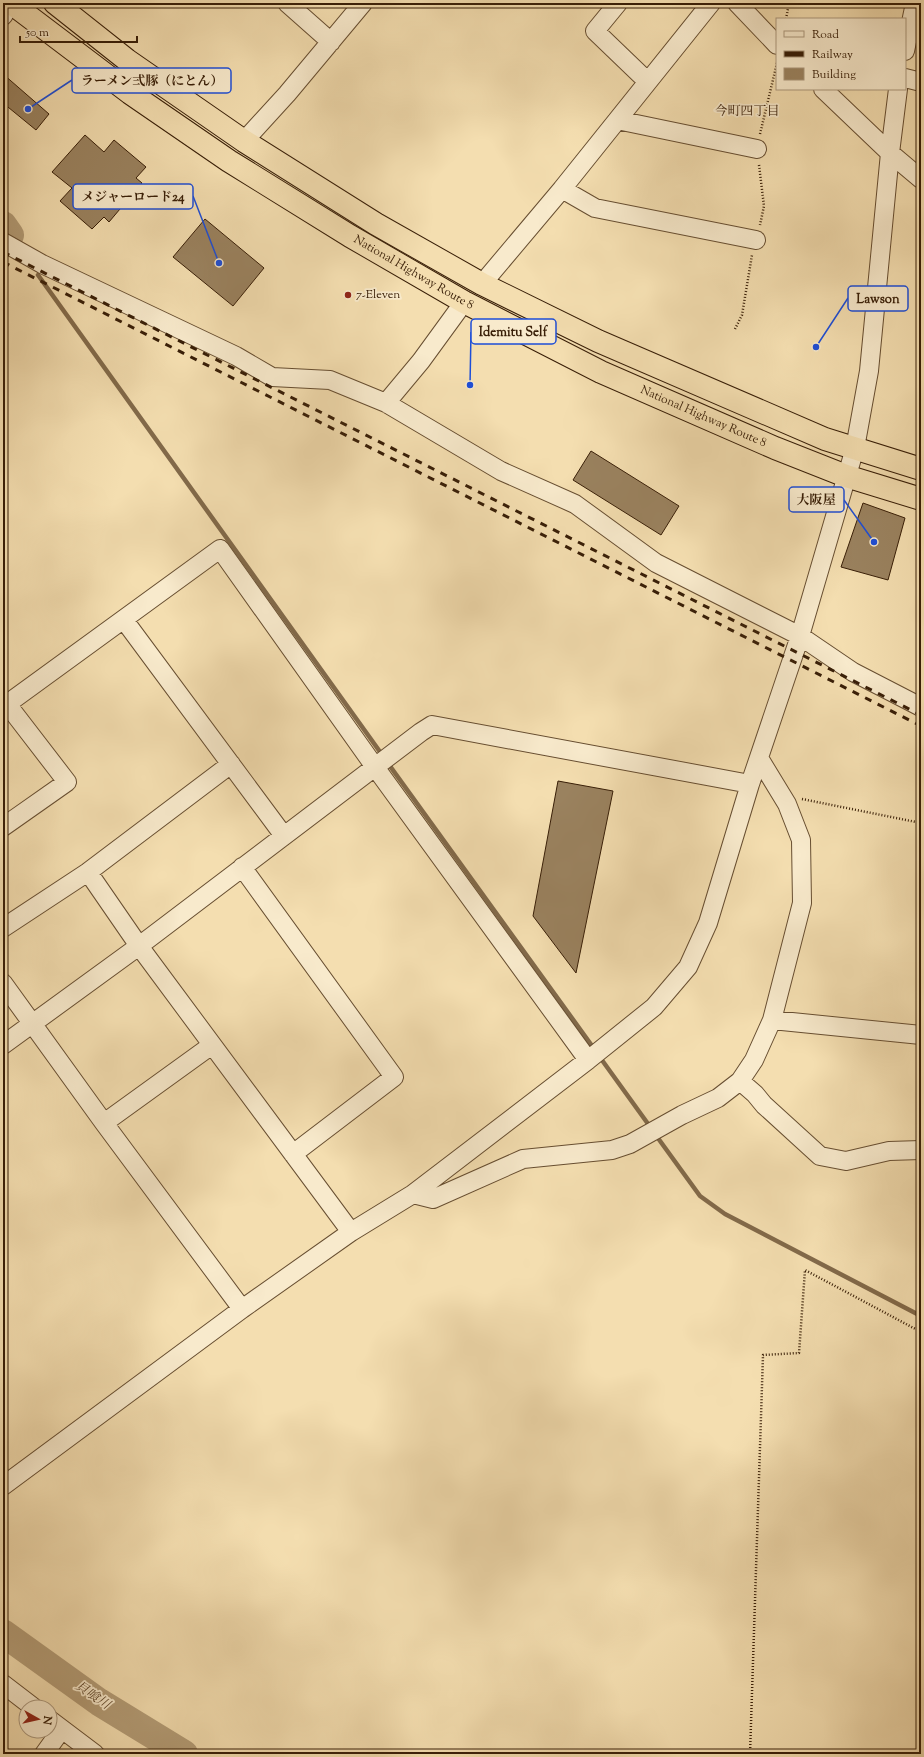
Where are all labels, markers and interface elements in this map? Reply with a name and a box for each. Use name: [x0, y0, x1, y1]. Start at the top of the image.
scale bar: [20, 18, 137, 44]
legend: [776, 18, 906, 90]
text: 50 m: [25, 24, 49, 42]
text: Road: [812, 26, 839, 44]
text: Railway: [812, 46, 853, 64]
text: Building: [812, 66, 856, 84]
callout: ラーメン弍豚（にとん）: [72, 68, 231, 93]
text: ラーメン弍豚（にとん）: [81, 73, 223, 91]
district label: 今町四丁目: [714, 103, 780, 121]
callout: メジャーロード24: [73, 184, 193, 209]
text: メジャーロード24: [81, 189, 185, 207]
street label: National Highway Route 8: [350, 231, 477, 314]
place label: 7-Eleven: [356, 286, 400, 304]
callout: Lawson: [848, 286, 908, 311]
marker: 7-Eleven: [343, 290, 353, 300]
text: Lawson: [856, 291, 900, 309]
callout: Idemitu Self: [471, 319, 556, 344]
text: Idemitu Self: [479, 324, 549, 342]
street label: National Highway Route 8: [637, 381, 769, 452]
callout: 大阪屋: [789, 487, 844, 512]
text: 大阪屋: [796, 492, 836, 510]
water label: 貝喰川: [71, 1678, 115, 1715]
north arrow: [18, 1699, 58, 1739]
text: N: [38, 1714, 56, 1726]

